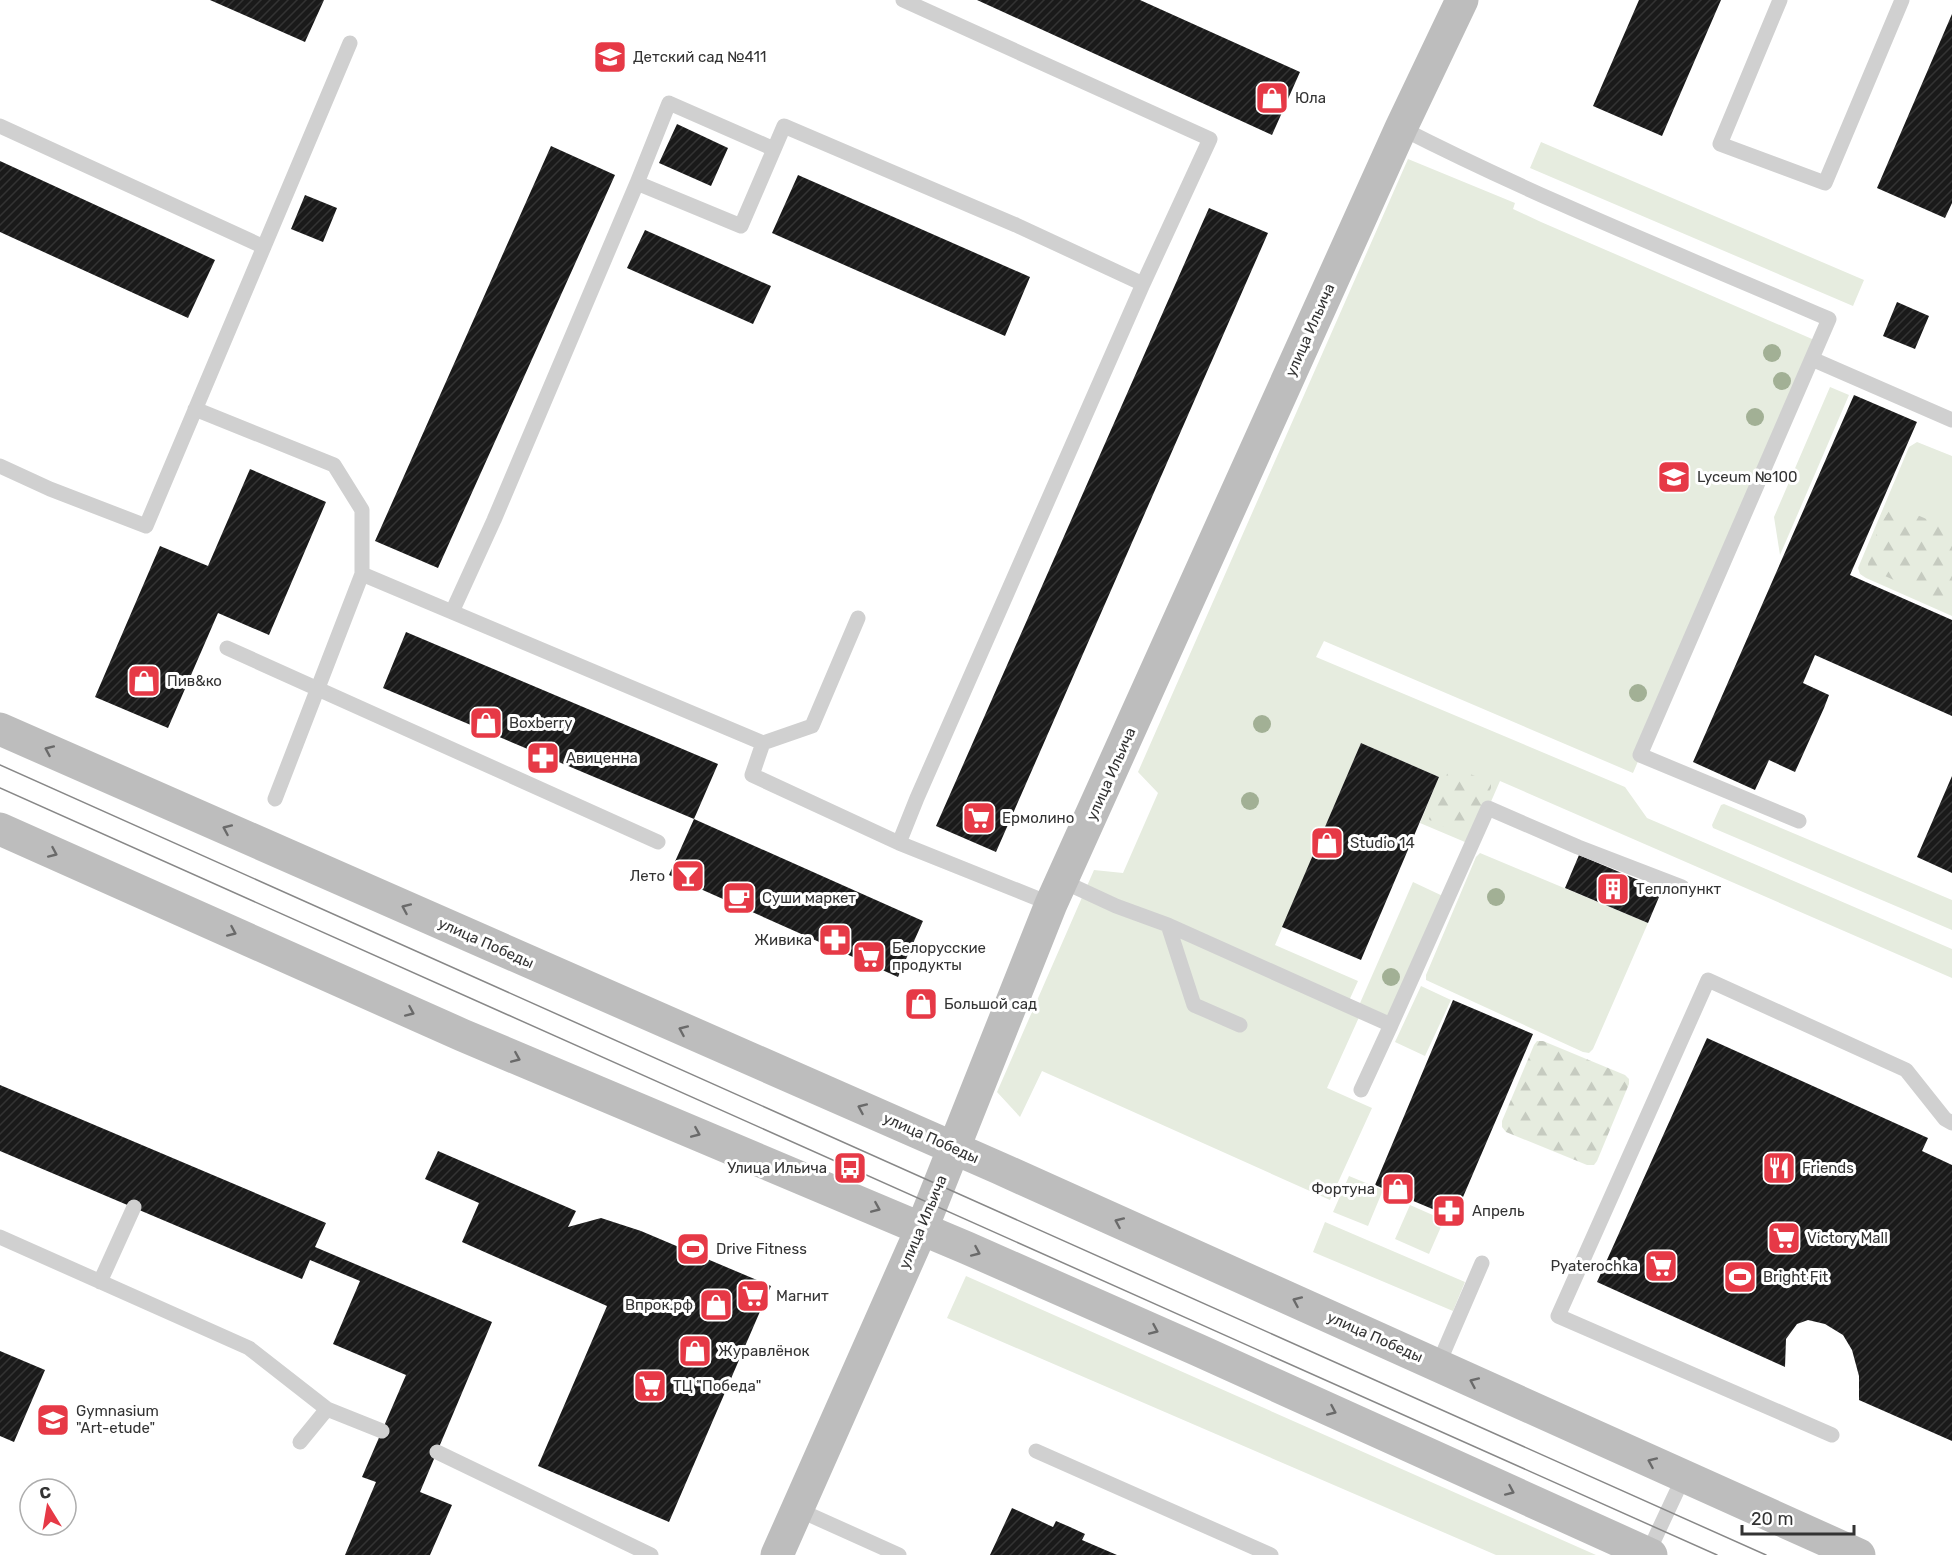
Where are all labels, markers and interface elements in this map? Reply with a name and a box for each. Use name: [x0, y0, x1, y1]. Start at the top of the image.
school or university icon: Детский сад №411: [592, 39, 628, 75]
place label: Детский сад №411: [633, 48, 766, 66]
shop icon: Юла: [1254, 80, 1290, 116]
place label: Юла: [1295, 89, 1326, 107]
street label: улица Ильича: [1281, 281, 1339, 379]
school or university icon: Lyceum №100: [1656, 459, 1692, 495]
place label: Lyceum №100: [1697, 468, 1798, 486]
shop icon: Пив&ко: [126, 663, 162, 699]
place label: Пив&ко: [167, 672, 222, 690]
shop icon: Boxberry: [468, 705, 504, 741]
place label: Boxberry: [509, 714, 573, 732]
street label: улица Ильича: [1082, 725, 1140, 823]
pharmacy icon: Авиценна: [525, 740, 561, 776]
one-way arrow: [44, 746, 55, 758]
place label: Авиценна: [566, 749, 638, 767]
supermarket icon: Ермолино: [961, 800, 997, 836]
place label: Ермолино: [1002, 809, 1074, 827]
one-way arrow: [223, 824, 234, 836]
shop icon: Studio 14: [1309, 825, 1345, 861]
place label: Studio 14: [1350, 834, 1415, 852]
one-way arrow: [47, 846, 58, 858]
bar icon: Лето: [670, 858, 706, 894]
place label: Лето: [630, 867, 665, 885]
building icon: Теплопункт: [1595, 871, 1631, 907]
cafe icon: Суши маркет: [721, 880, 757, 916]
place label: Теплопункт: [1636, 880, 1722, 898]
place label: Суши маркет: [762, 889, 856, 907]
one-way arrow: [401, 903, 412, 915]
street label: улица Победы: [435, 914, 537, 972]
pharmacy icon: Живика: [817, 922, 853, 958]
one-way arrow: [225, 925, 236, 937]
place label: Живика: [754, 931, 812, 949]
supermarket icon: Белорусские продукты: [851, 939, 887, 975]
place label: Белорусские продукты: [892, 939, 986, 974]
shop icon: Большой сад: [903, 986, 939, 1022]
place label: Большой сад: [944, 995, 1037, 1013]
one-way arrow: [403, 1005, 414, 1017]
one-way arrow: [679, 1025, 690, 1037]
one-way arrow: [510, 1051, 521, 1063]
one-way arrow: [857, 1103, 868, 1115]
street label: улица Победы: [880, 1109, 982, 1167]
one-way arrow: [690, 1126, 701, 1138]
bus stop icon: Улица Ильича: [832, 1150, 868, 1186]
restaurant icon: Friends: [1761, 1150, 1797, 1186]
place label: Улица Ильича: [727, 1159, 827, 1177]
place label: Friends: [1802, 1159, 1854, 1177]
shop icon: Фортуна: [1380, 1171, 1416, 1207]
street label: улица Ильича: [895, 1173, 951, 1271]
place label: Фортуна: [1311, 1180, 1375, 1198]
pharmacy icon: Апрель: [1431, 1193, 1467, 1229]
one-way arrow: [869, 1201, 880, 1213]
place label: Апрель: [1472, 1202, 1525, 1220]
one-way arrow: [1114, 1217, 1125, 1229]
supermarket icon: Victory Mall: [1766, 1220, 1802, 1256]
place label: Victory Mall: [1807, 1229, 1888, 1247]
sports icon: Drive Fitness: [675, 1231, 711, 1267]
place label: Drive Fitness: [716, 1240, 807, 1258]
one-way arrow: [969, 1245, 980, 1257]
supermarket icon: Pyaterochka: [1643, 1248, 1679, 1284]
place label: Pyaterochka: [1550, 1257, 1638, 1275]
sports icon: Bright Fit: [1722, 1259, 1758, 1295]
place label: Bright Fit: [1763, 1268, 1828, 1286]
supermarket icon: Магнит: [735, 1278, 771, 1314]
shop icon: Впрок.рф: [698, 1287, 734, 1323]
place label: Магнит: [776, 1287, 829, 1305]
place label: Впрок.рф: [625, 1296, 693, 1314]
one-way arrow: [1292, 1297, 1303, 1309]
street label: улица Победы: [1324, 1308, 1426, 1366]
one-way arrow: [1148, 1323, 1159, 1335]
shop icon: Журавлёнок: [677, 1333, 713, 1369]
place label: Журавлёнок: [718, 1342, 810, 1360]
supermarket icon: ТЦ "Победа": [632, 1368, 668, 1404]
place label: ТЦ "Победа": [673, 1377, 761, 1395]
one-way arrow: [1470, 1377, 1481, 1389]
school or university icon: Gymnasium "Art-etude": [35, 1402, 71, 1438]
place label: Gymnasium "Art-etude": [76, 1402, 159, 1437]
one-way arrow: [1326, 1403, 1337, 1415]
one-way arrow: [1648, 1457, 1659, 1469]
north arrow: [18, 1477, 78, 1537]
text: С: [38, 1482, 53, 1503]
one-way arrow: [1503, 1484, 1514, 1496]
scale bar: [1742, 1498, 1854, 1536]
text: 20 m: [1751, 1508, 1793, 1530]

